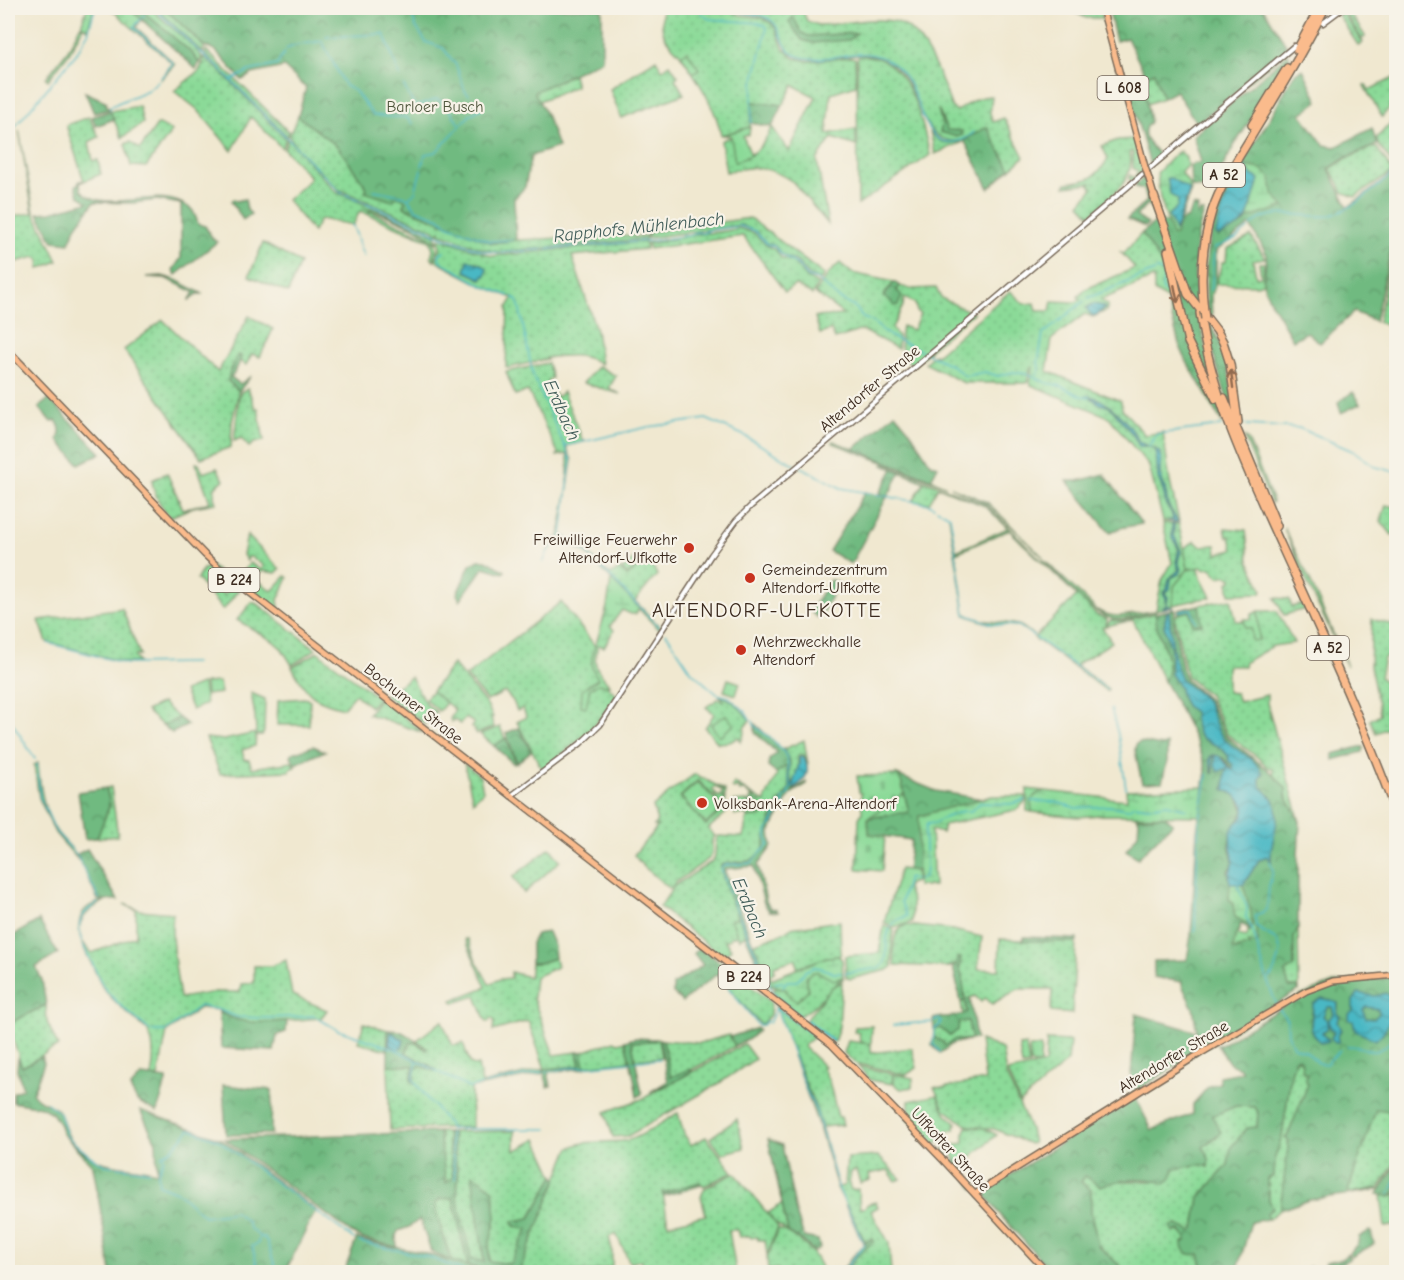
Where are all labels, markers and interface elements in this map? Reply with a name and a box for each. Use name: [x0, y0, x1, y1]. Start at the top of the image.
road number: L 608: [1098, 76, 1148, 100]
park label: Barloer Busch: [386, 98, 484, 116]
road number: A 52: [1203, 163, 1245, 187]
water label: Rapphofs Mühlenbach: [553, 208, 726, 247]
one-way arrow: [1171, 284, 1182, 304]
street label: Altendorfer Straße: [816, 342, 923, 436]
one-way arrow: [1226, 369, 1237, 389]
water label: Erdbach: [539, 377, 584, 444]
place label: Freiwillige Feuerwehr Altendorf-Ulfkotte: [533, 531, 678, 567]
marker: Freiwillige Feuerwehr Altendorf-Ulfkotte: [682, 541, 696, 555]
place label: Gemeindezentrum Altendorf-Ulfkotte: [762, 561, 887, 597]
road number: B 224: [208, 568, 260, 592]
marker: Gemeindezentrum Altendorf-Ulfkotte: [743, 571, 757, 585]
district label: ALTENDORF-ULFKOTTE: [652, 599, 882, 622]
place label: Mehrzweckhalle Altendorf: [753, 633, 861, 669]
road number: A 52: [1307, 636, 1349, 660]
marker: Mehrzweckhalle Altendorf: [734, 643, 748, 657]
street label: Bochumer Straße: [361, 660, 466, 748]
place label: Volksbank-Arena-Altendorf: [714, 795, 898, 813]
marker: Volksbank-Arena-Altendorf: [695, 796, 709, 810]
water label: Erdbach: [727, 874, 772, 942]
road number: B 224: [718, 965, 770, 989]
street label: Altendorfer Straße: [1115, 1017, 1232, 1097]
street label: Ulfkotter Straße: [907, 1104, 993, 1195]

